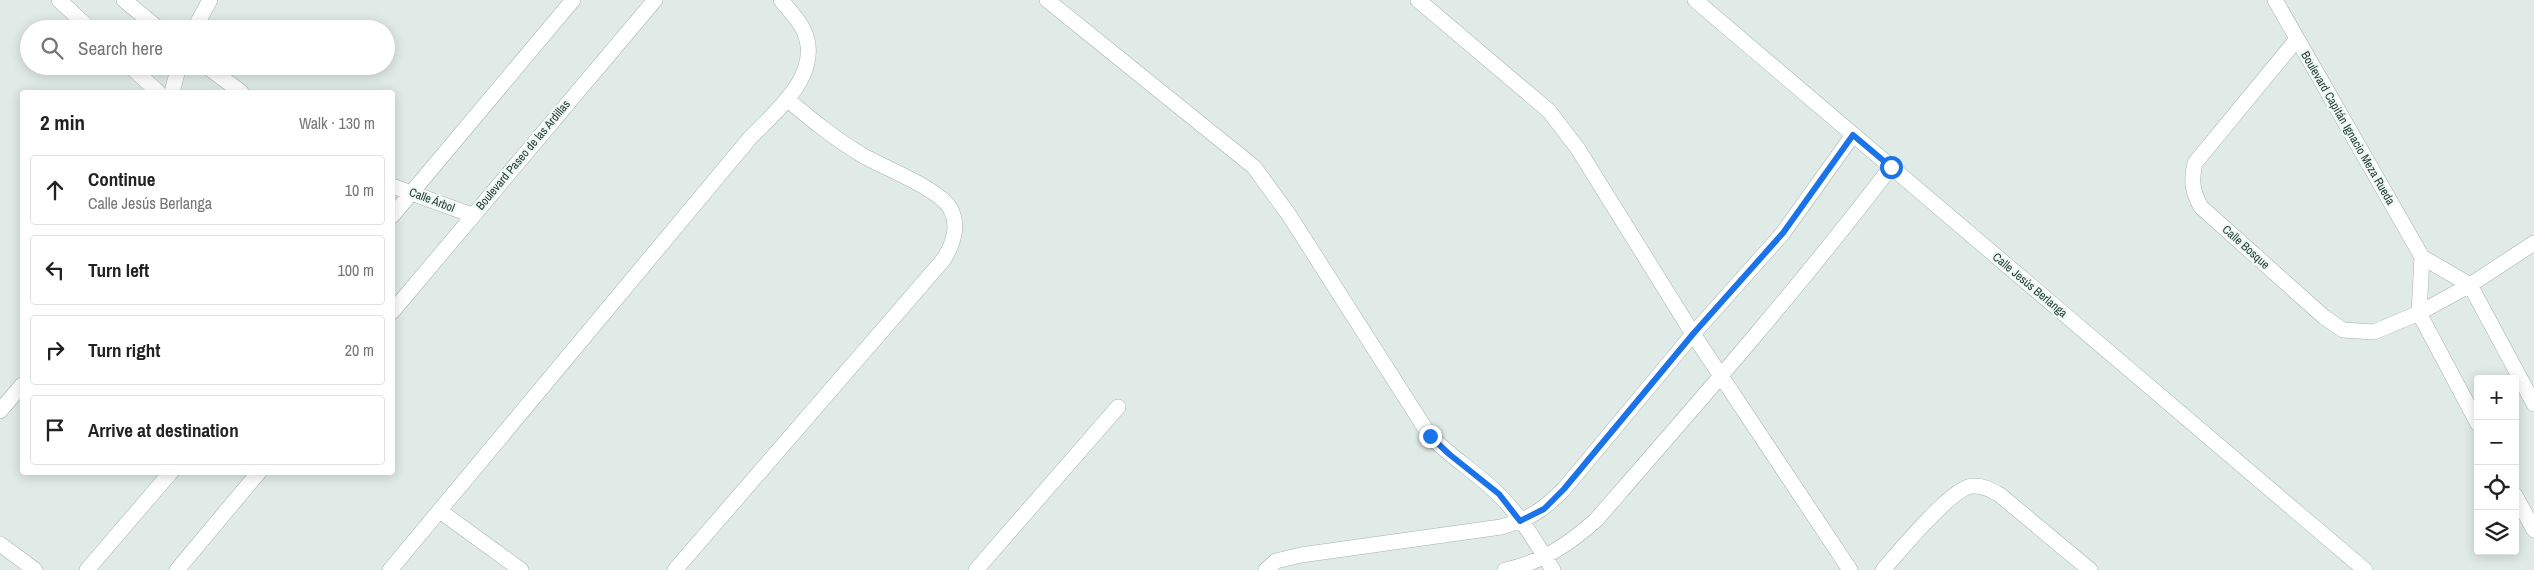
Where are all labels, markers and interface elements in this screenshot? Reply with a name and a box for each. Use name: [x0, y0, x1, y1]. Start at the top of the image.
search box: [20, 20, 395, 75]
icon: search: [38, 34, 66, 62]
text: Search here: [78, 35, 163, 61]
street label: Boulevard Capitán Ignacio Meza Rueda: [2297, 48, 2399, 208]
street label: Boulevard Paseo de las Ardillas: [472, 97, 574, 213]
text: 2 min: [40, 108, 85, 137]
text: Walk · 130 m: [299, 112, 375, 134]
route start: [1880, 156, 1903, 179]
text: Continue: [88, 166, 156, 192]
icon: ahead: [41, 176, 69, 204]
text: 10 m: [345, 179, 374, 201]
street label: Calle Árbol: [407, 184, 457, 216]
text: Calle Jesús Berlanga: [88, 192, 212, 214]
street label: Calle Bosque: [2219, 221, 2273, 273]
street label: Calle Jesús Berlanga: [1989, 249, 2071, 321]
icon: left: [41, 256, 69, 284]
text: Turn left: [88, 257, 149, 283]
text: 100 m: [338, 259, 374, 281]
icon: right: [41, 336, 69, 364]
text: Turn right: [88, 337, 160, 363]
text: 20 m: [345, 339, 374, 361]
map controls: [2474, 375, 2519, 555]
button: +: [2474, 375, 2519, 420]
icon: arrive: [41, 416, 69, 444]
text: Arrive at destination: [88, 417, 239, 443]
button: −: [2474, 420, 2519, 465]
route end: [1419, 425, 1442, 448]
button: locate: [2474, 465, 2519, 510]
button: layers: [2474, 510, 2519, 555]

